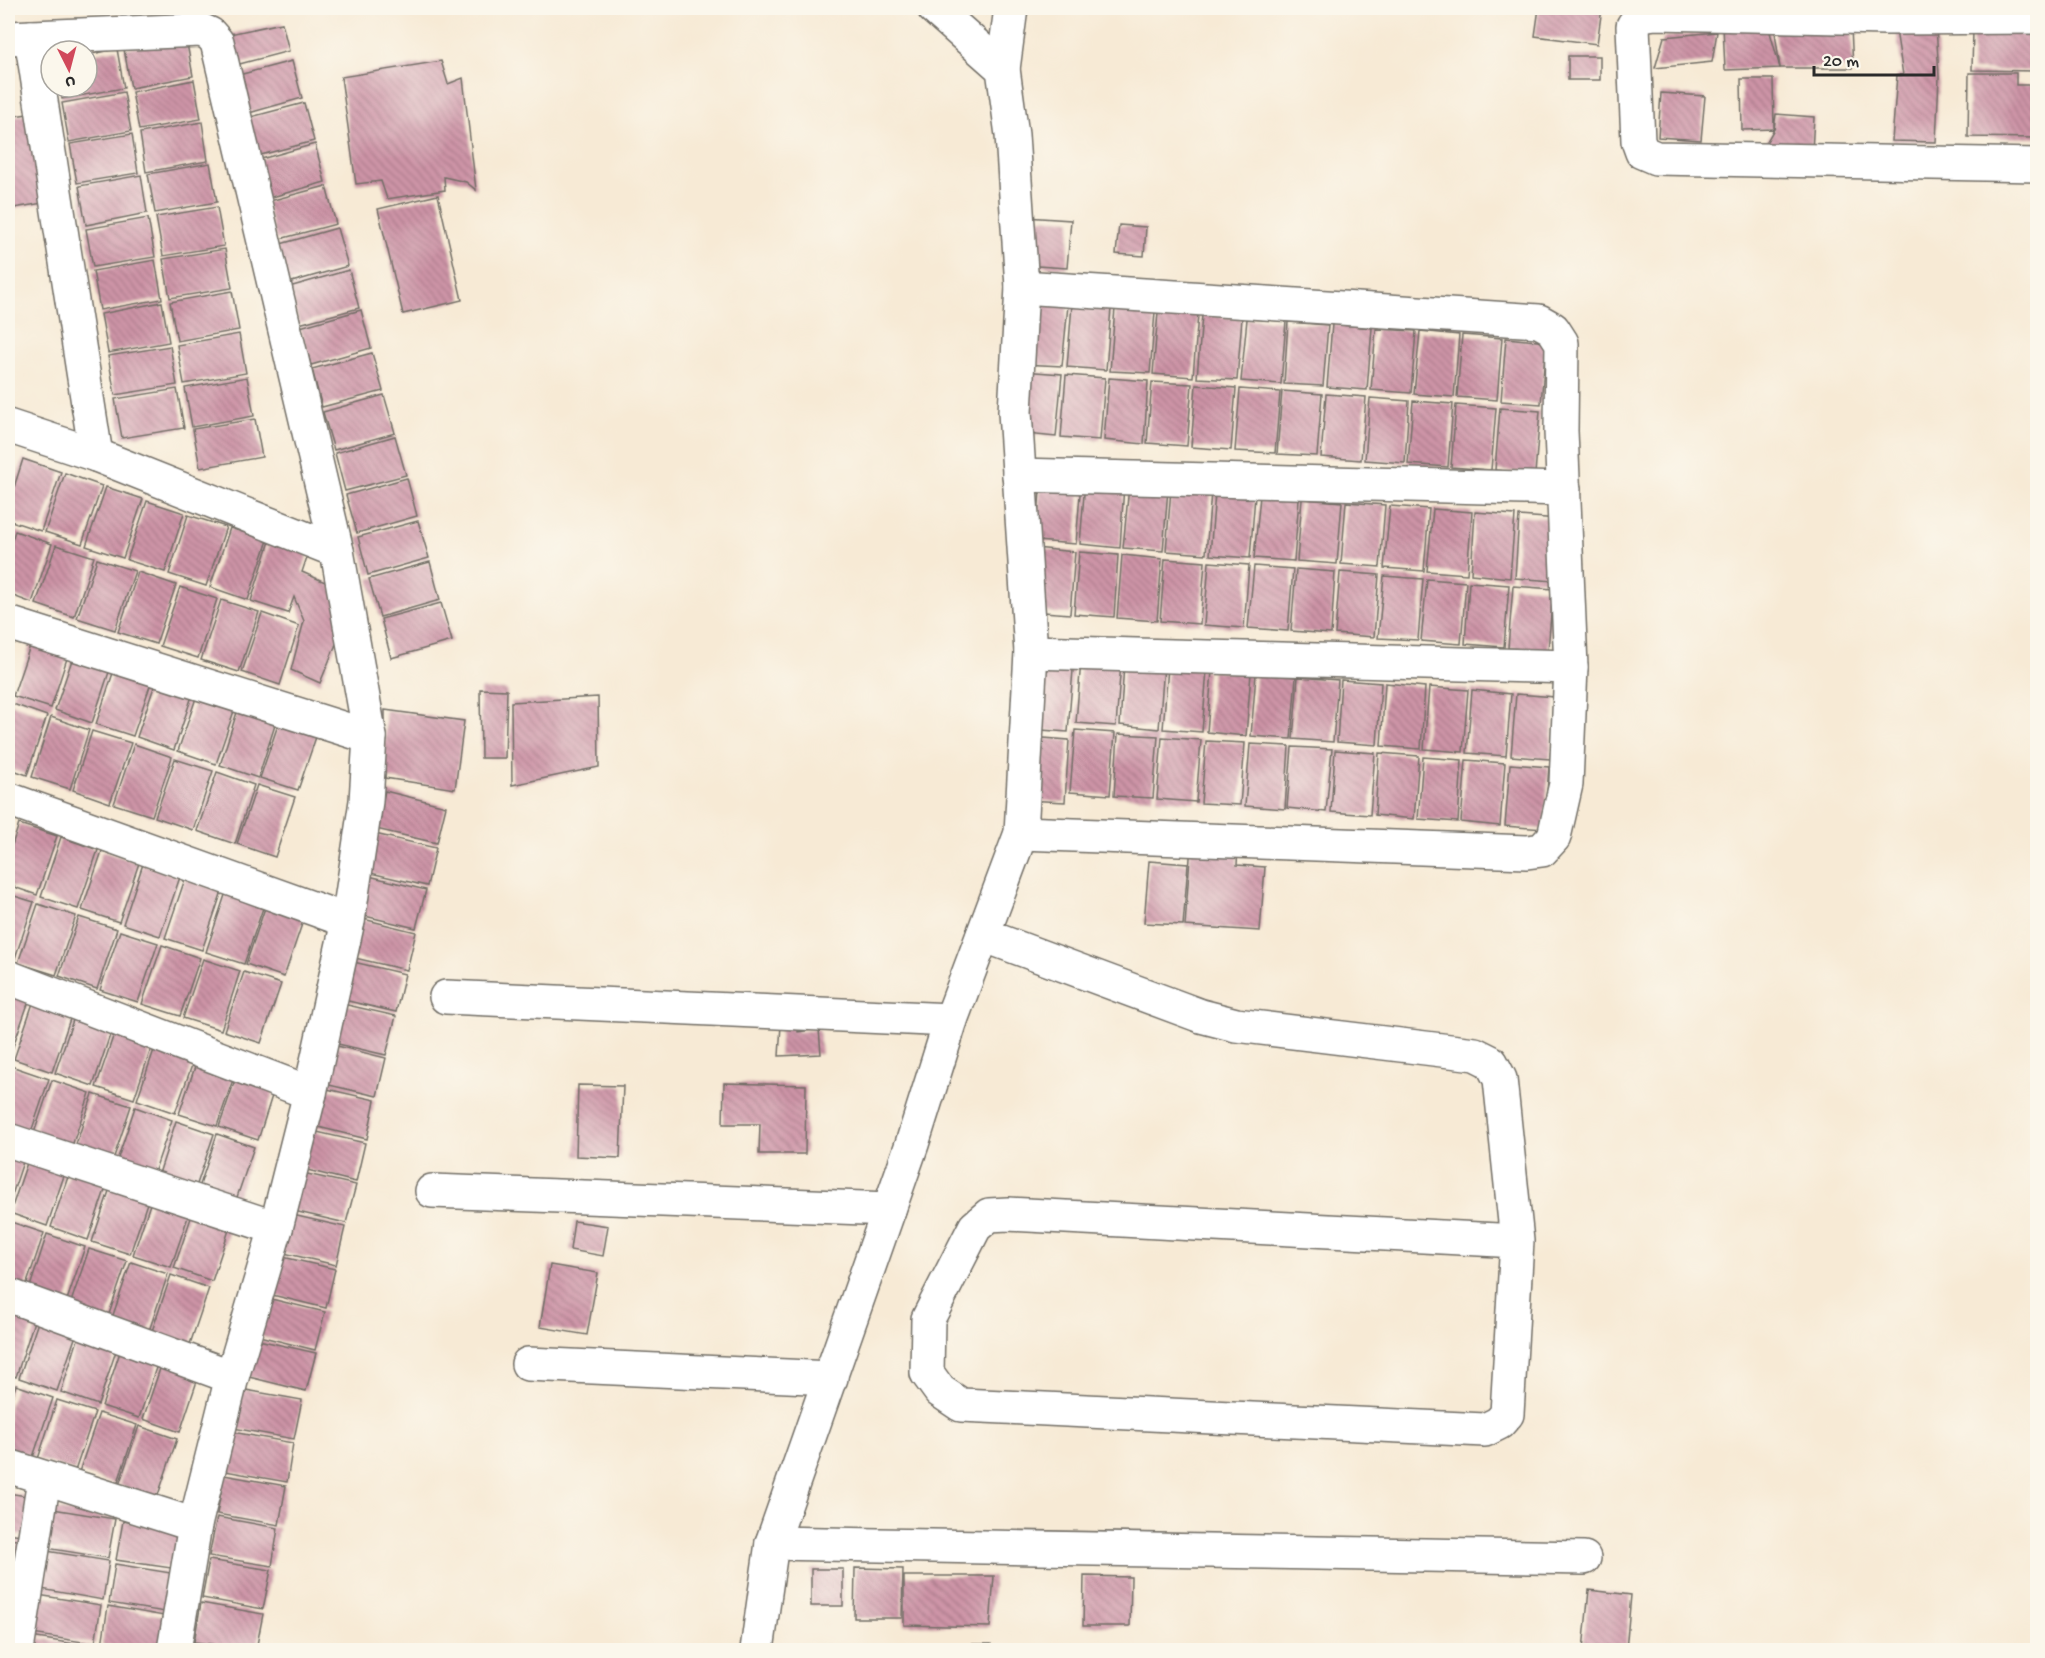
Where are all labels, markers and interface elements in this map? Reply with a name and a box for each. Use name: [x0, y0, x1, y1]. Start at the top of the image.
north arrow: [39, 39, 99, 99]
scale bar: [1814, 39, 1934, 77]
text: 20 m: [1823, 52, 1859, 73]
text: U: [64, 71, 76, 90]

